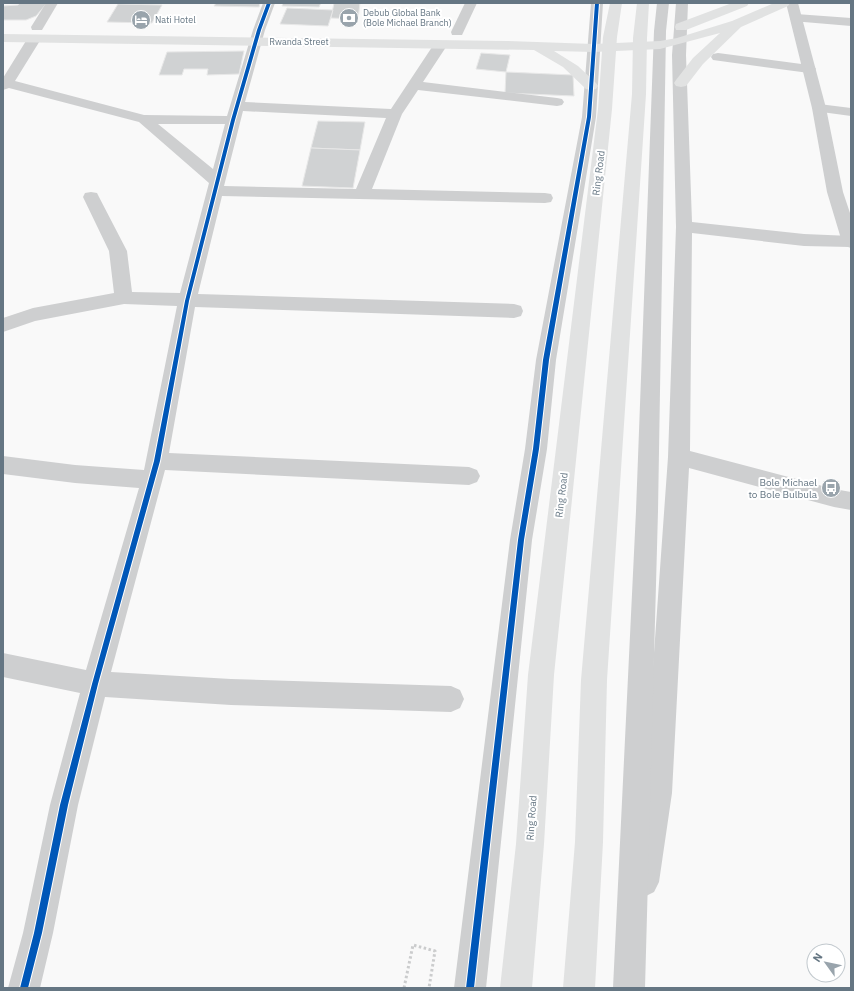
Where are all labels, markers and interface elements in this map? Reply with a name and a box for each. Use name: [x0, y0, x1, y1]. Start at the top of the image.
bank icon: Debub Global Bank (Bole Michael Branch): [338, 7, 360, 29]
place label: Debub Global Bank (Bole Michael Branch): [363, 7, 452, 28]
hotel icon: Nati Hotel: [130, 9, 152, 31]
place label: Nati Hotel: [155, 14, 196, 25]
street label: Rwanda Street: [269, 36, 329, 47]
street label: Ring Road: [589, 150, 608, 196]
street label: Ring Road: [552, 472, 571, 518]
place label: Bole Michael to Bole Bulbula: [748, 476, 818, 501]
bus stop icon: Bole Michael to Bole Bulbula: [820, 477, 842, 499]
street label: Ring Road: [523, 795, 540, 841]
north arrow: [806, 943, 846, 983]
text: N: [810, 950, 826, 965]

